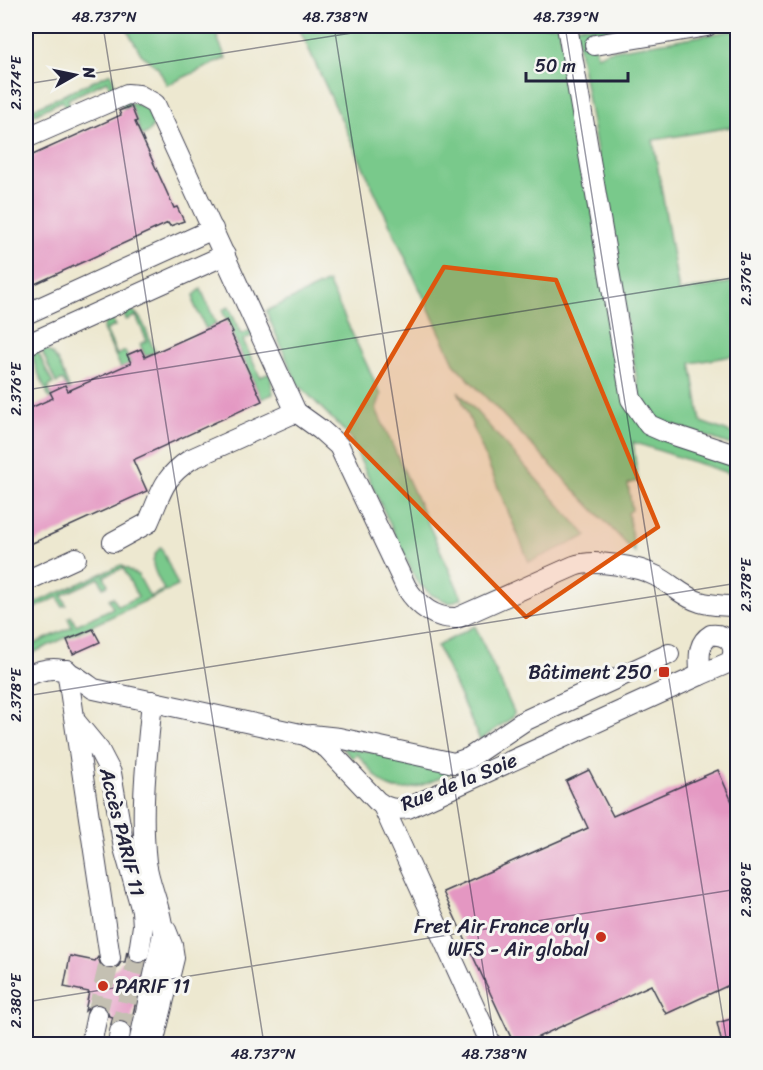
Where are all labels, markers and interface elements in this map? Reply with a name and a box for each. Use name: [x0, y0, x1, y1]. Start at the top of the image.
text: 48.737°N: [71, 4, 137, 30]
text: 48.738°N: [302, 4, 368, 30]
text: 48.739°N: [533, 4, 599, 30]
north arrow: [45, 45, 105, 105]
scale bar: [526, 45, 628, 83]
text: 50 m: [535, 50, 576, 82]
text: 2.374°E: [3, 54, 29, 110]
text: N: [74, 64, 105, 81]
text: 2.376°E: [733, 251, 759, 306]
text: 2.376°E: [3, 361, 29, 416]
text: 2.378°E: [733, 556, 759, 612]
place label: Bâtiment 250: [528, 655, 652, 690]
marker: Bâtiment 250: [657, 665, 671, 679]
text: 2.378°E: [3, 666, 29, 722]
street label: Rue de la Soie: [395, 743, 523, 821]
street label: Accès PARIF 11: [89, 763, 155, 900]
text: 2.380°E: [733, 861, 759, 917]
place label: Fret Air France orly WFS - Air global: [414, 909, 590, 967]
marker: Fret Air France orly WFS - Air global: [594, 930, 608, 944]
place label: PARIF 11: [115, 969, 190, 1004]
text: 2.380°E: [3, 972, 29, 1028]
marker: PARIF 11: [96, 979, 110, 993]
text: 48.737°N: [230, 1041, 296, 1067]
text: 48.738°N: [461, 1041, 527, 1067]

